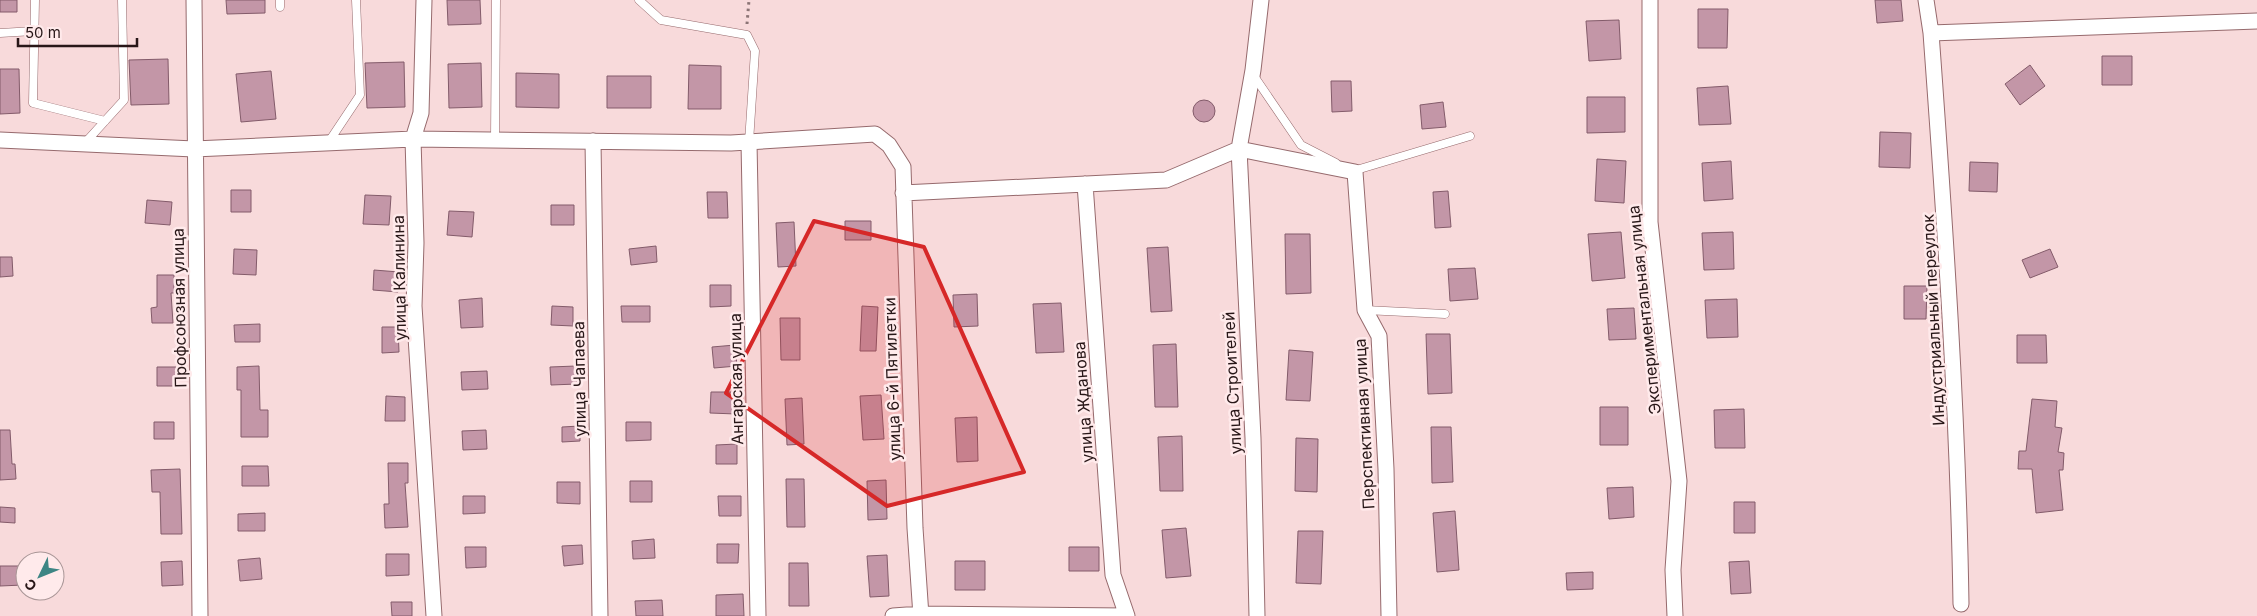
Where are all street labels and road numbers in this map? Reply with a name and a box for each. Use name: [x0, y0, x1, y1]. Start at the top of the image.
street label: Экспериментальная улица: [1623, 204, 1665, 416]
street label: Индустриальный переулок: [1917, 213, 1949, 426]
street label: улица Калинина: [388, 215, 410, 341]
street label: Профсоюзная улица: [168, 228, 190, 388]
street label: улица 6-й Пятилетки: [879, 297, 905, 461]
street label: улица Строителей: [1218, 311, 1246, 455]
street label: Ангарская улица: [725, 313, 747, 445]
street label: улица Чапаева: [568, 321, 590, 437]
street label: Перспективная улица: [1350, 338, 1378, 510]
street label: улица Жданова: [1069, 341, 1097, 463]

